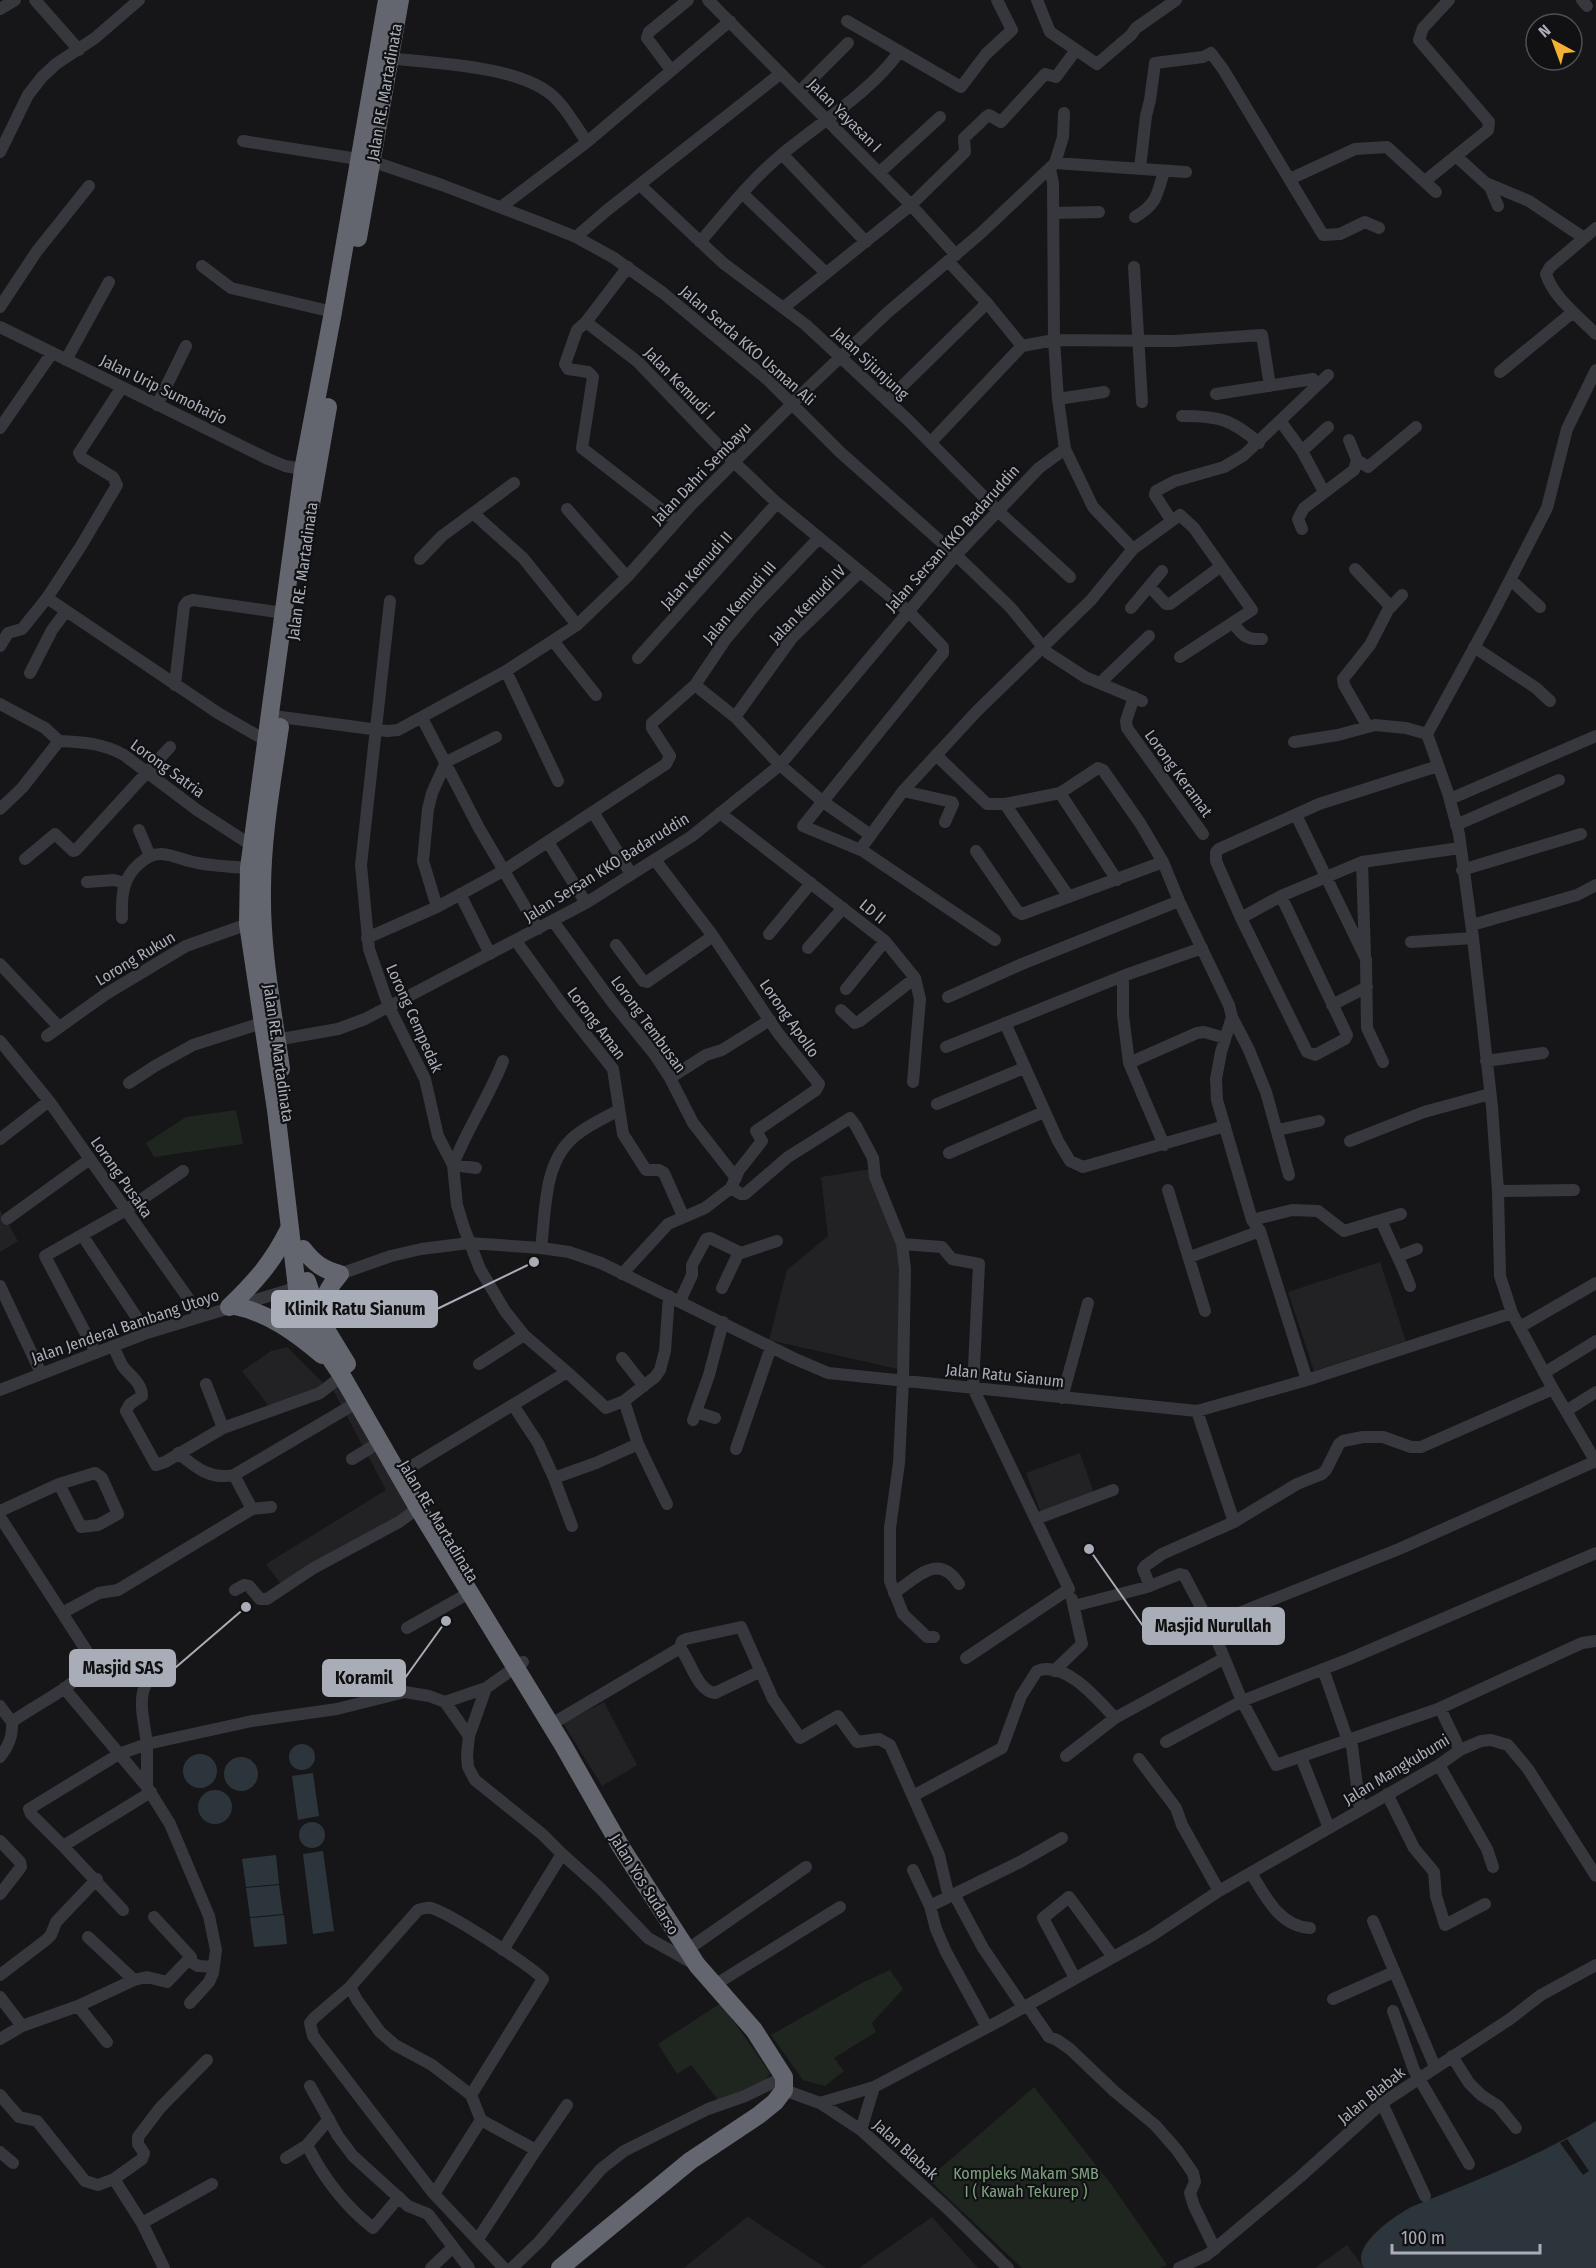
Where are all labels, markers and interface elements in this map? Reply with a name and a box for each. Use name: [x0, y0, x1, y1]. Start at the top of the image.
north arrow: [1524, 12, 1584, 72]
text: N: [1535, 21, 1554, 41]
street label: Jalan RE. Martadinata: [363, 22, 406, 162]
street label: Jalan Yayasan I: [804, 75, 885, 156]
street label: Jalan Serda KKO Usman Ali: [676, 281, 819, 409]
street label: Jalan Sijunjung: [829, 323, 913, 404]
street label: Jalan Kemudi I: [640, 343, 719, 424]
street label: Jalan Urip Sumoharjo: [97, 351, 230, 428]
street label: Jalan Dahri Sembayu: [648, 418, 755, 528]
street label: Jalan Sersan KKO Badaruddin: [881, 461, 1023, 616]
street label: Jalan RE. Martadinata: [283, 501, 322, 641]
street label: Jalan Kemudi II: [657, 528, 736, 613]
street label: Jalan Kemudi III: [699, 558, 780, 647]
street label: Jalan Kemudi IV: [765, 561, 850, 648]
street label: Lorong Keramat: [1141, 726, 1217, 821]
street label: Lorong Satria: [127, 735, 209, 802]
street label: Jalan Sersan KKO Badaruddin: [520, 809, 692, 926]
street label: LD II: [856, 895, 890, 928]
street label: Lorong Rukun: [92, 927, 179, 990]
street label: Lorong Cempedak: [382, 961, 447, 1076]
street label: Lorong Tembusan: [607, 972, 690, 1076]
street label: Lorong Apollo: [756, 976, 823, 1061]
street label: Jalan RE. Martadinata: [259, 983, 298, 1123]
street label: Lorong Aman: [563, 983, 630, 1063]
street label: Lorong Pusaka: [87, 1133, 157, 1222]
street label: Jalan Jenderal Bambang Utoyo: [29, 1285, 221, 1368]
callout: Klinik Ratu Sianum: [272, 1291, 437, 1327]
text: Klinik Ratu Sianum: [285, 1298, 425, 1320]
street label: Jalan Ratu Sianum: [945, 1360, 1065, 1391]
street label: Jalan RE. Martadinata: [395, 1457, 483, 1586]
callout: Masjid Nurullah: [1143, 1608, 1284, 1644]
text: Masjid Nurullah: [1155, 1615, 1271, 1637]
callout: Masjid SAS: [70, 1650, 175, 1686]
text: Masjid SAS: [83, 1657, 163, 1679]
callout: Koramil: [323, 1660, 405, 1696]
text: Koramil: [335, 1667, 393, 1689]
street label: Jalan Mangkubumi: [1340, 1730, 1453, 1809]
street label: Jalan Yos Sudarso: [606, 1830, 683, 1938]
street label: Jalan Blabak: [1334, 2062, 1409, 2128]
street label: Jalan Blabak: [869, 2115, 942, 2184]
park label: Kompleks Makam SMB I ( Kawah Tekurep ): [953, 2164, 1099, 2201]
scale bar: [1392, 2217, 1540, 2255]
text: 100 m: [1401, 2227, 1445, 2249]

